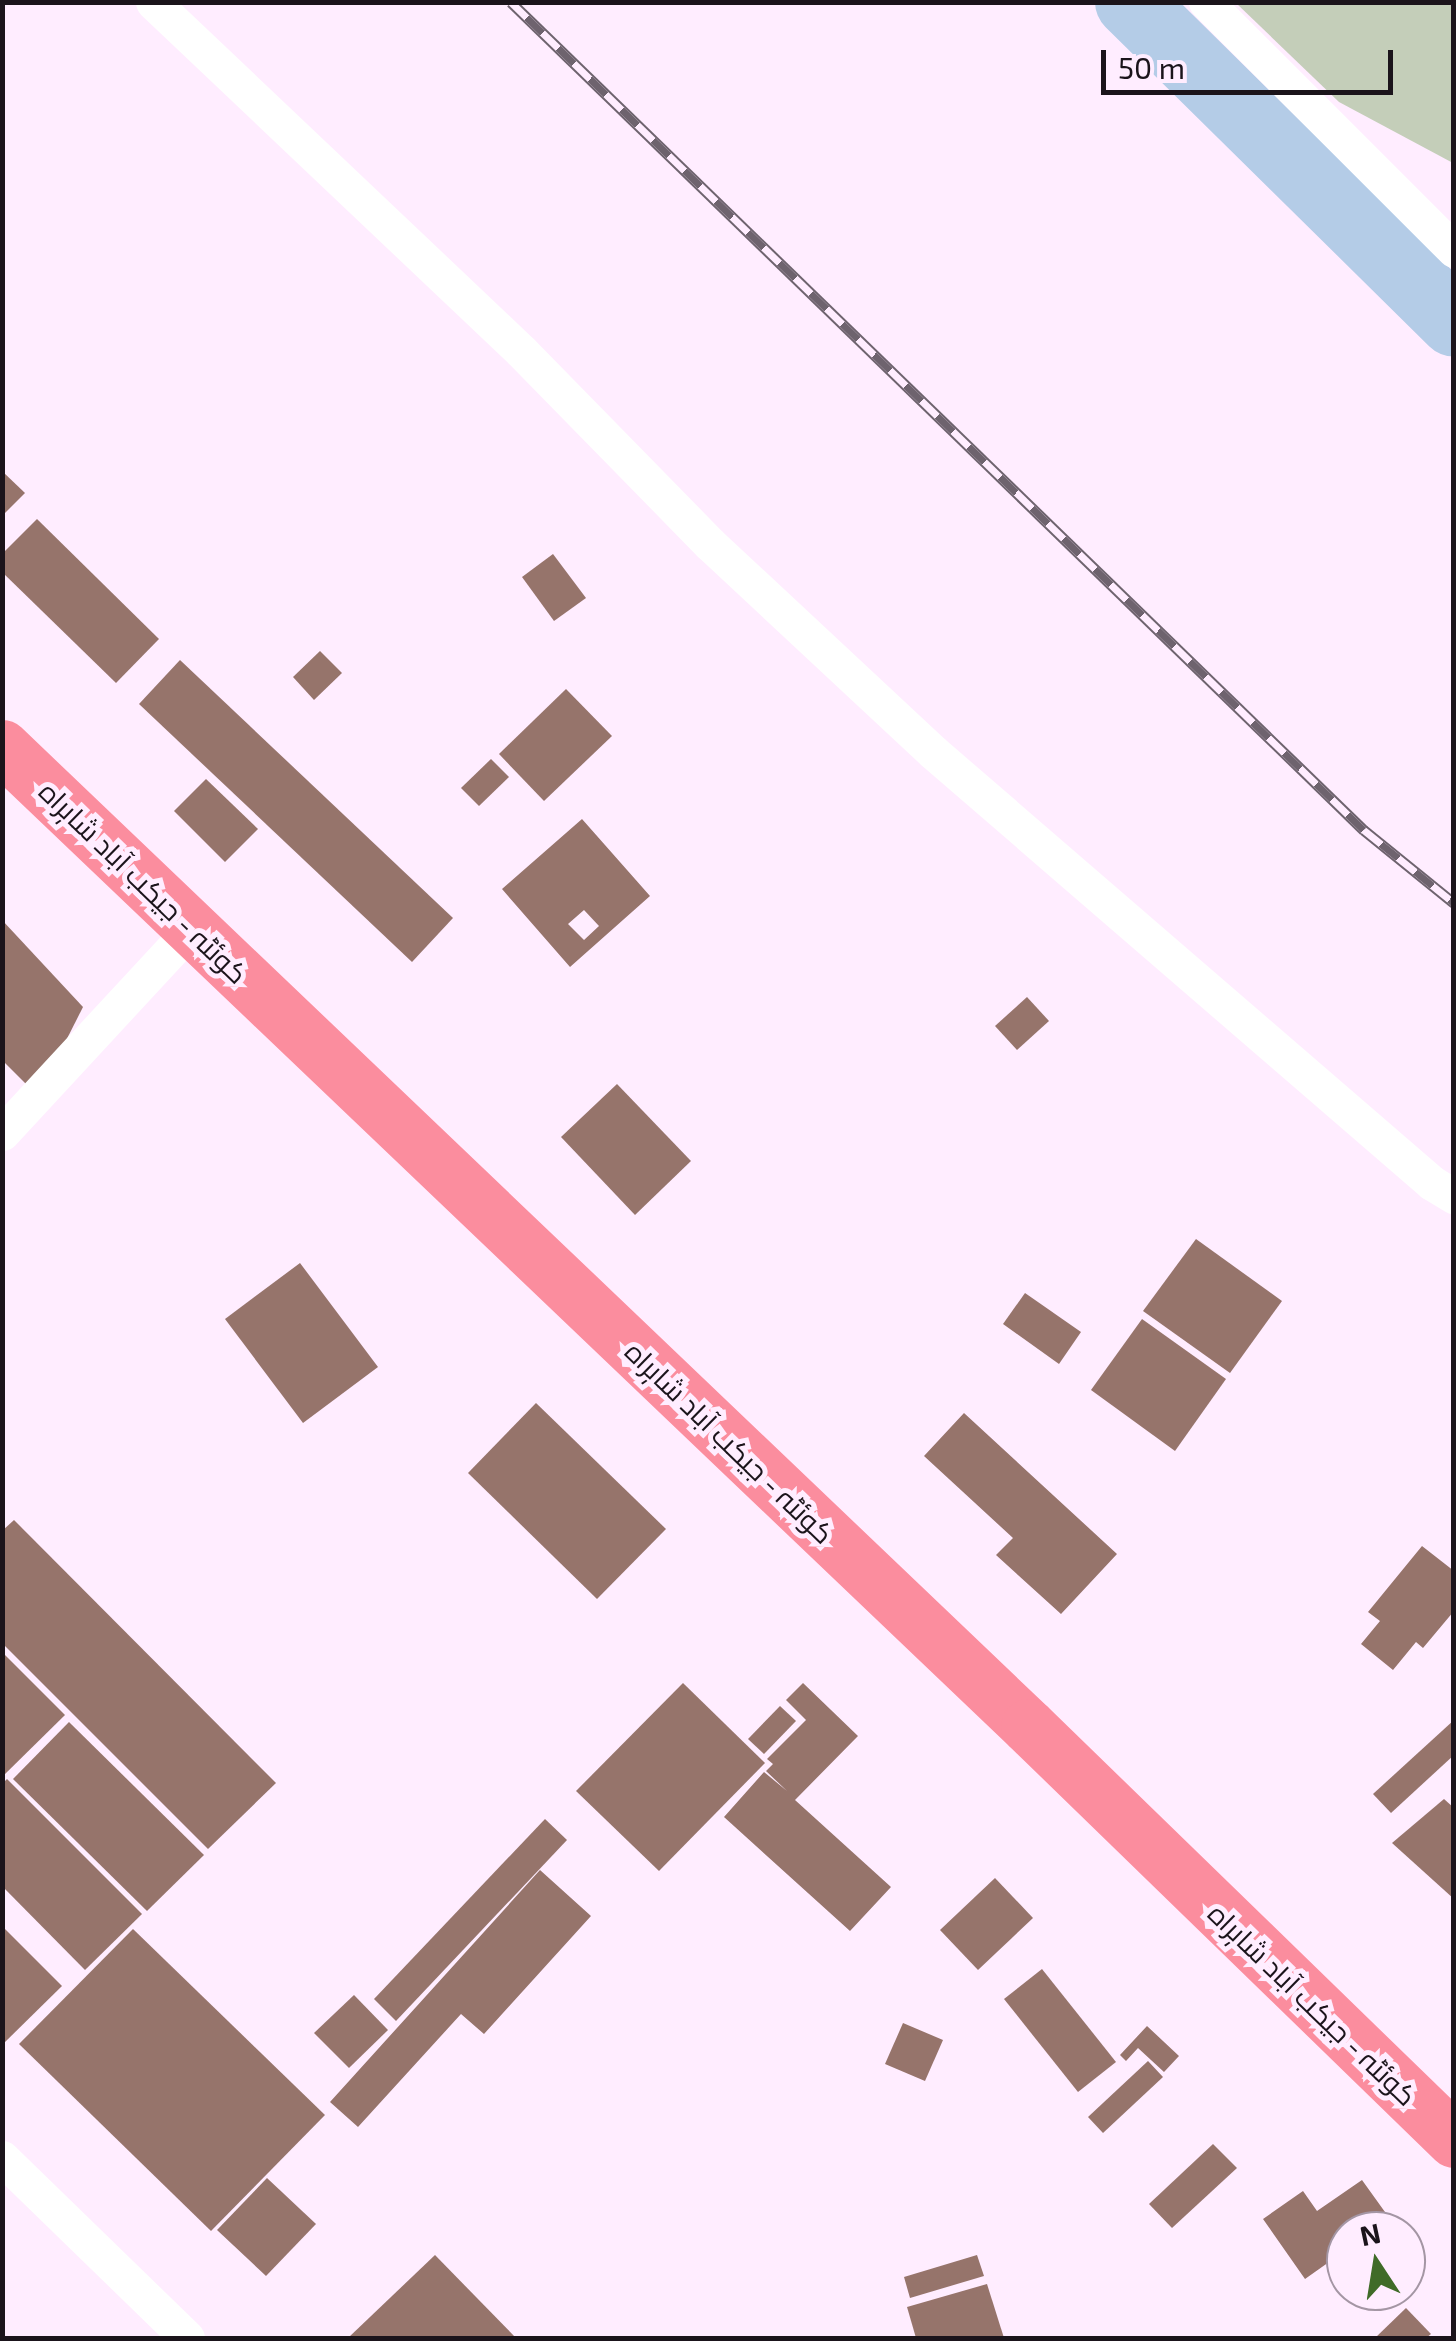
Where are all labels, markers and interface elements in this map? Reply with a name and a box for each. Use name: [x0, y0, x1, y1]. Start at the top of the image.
scale bar: [1106, 30, 1398, 92]
text: 50 m: [1118, 49, 1185, 85]
street label: کوئٹہ - جیکب آباد شاہراہ: [33, 774, 255, 990]
street label: کوئٹہ - جیکب آباد شاہراہ: [619, 1334, 841, 1550]
street label: کوئٹہ - جیکب آباد شاہراہ: [1202, 1896, 1424, 2112]
north arrow: [1326, 2211, 1426, 2311]
text: N: [1357, 2215, 1384, 2252]

